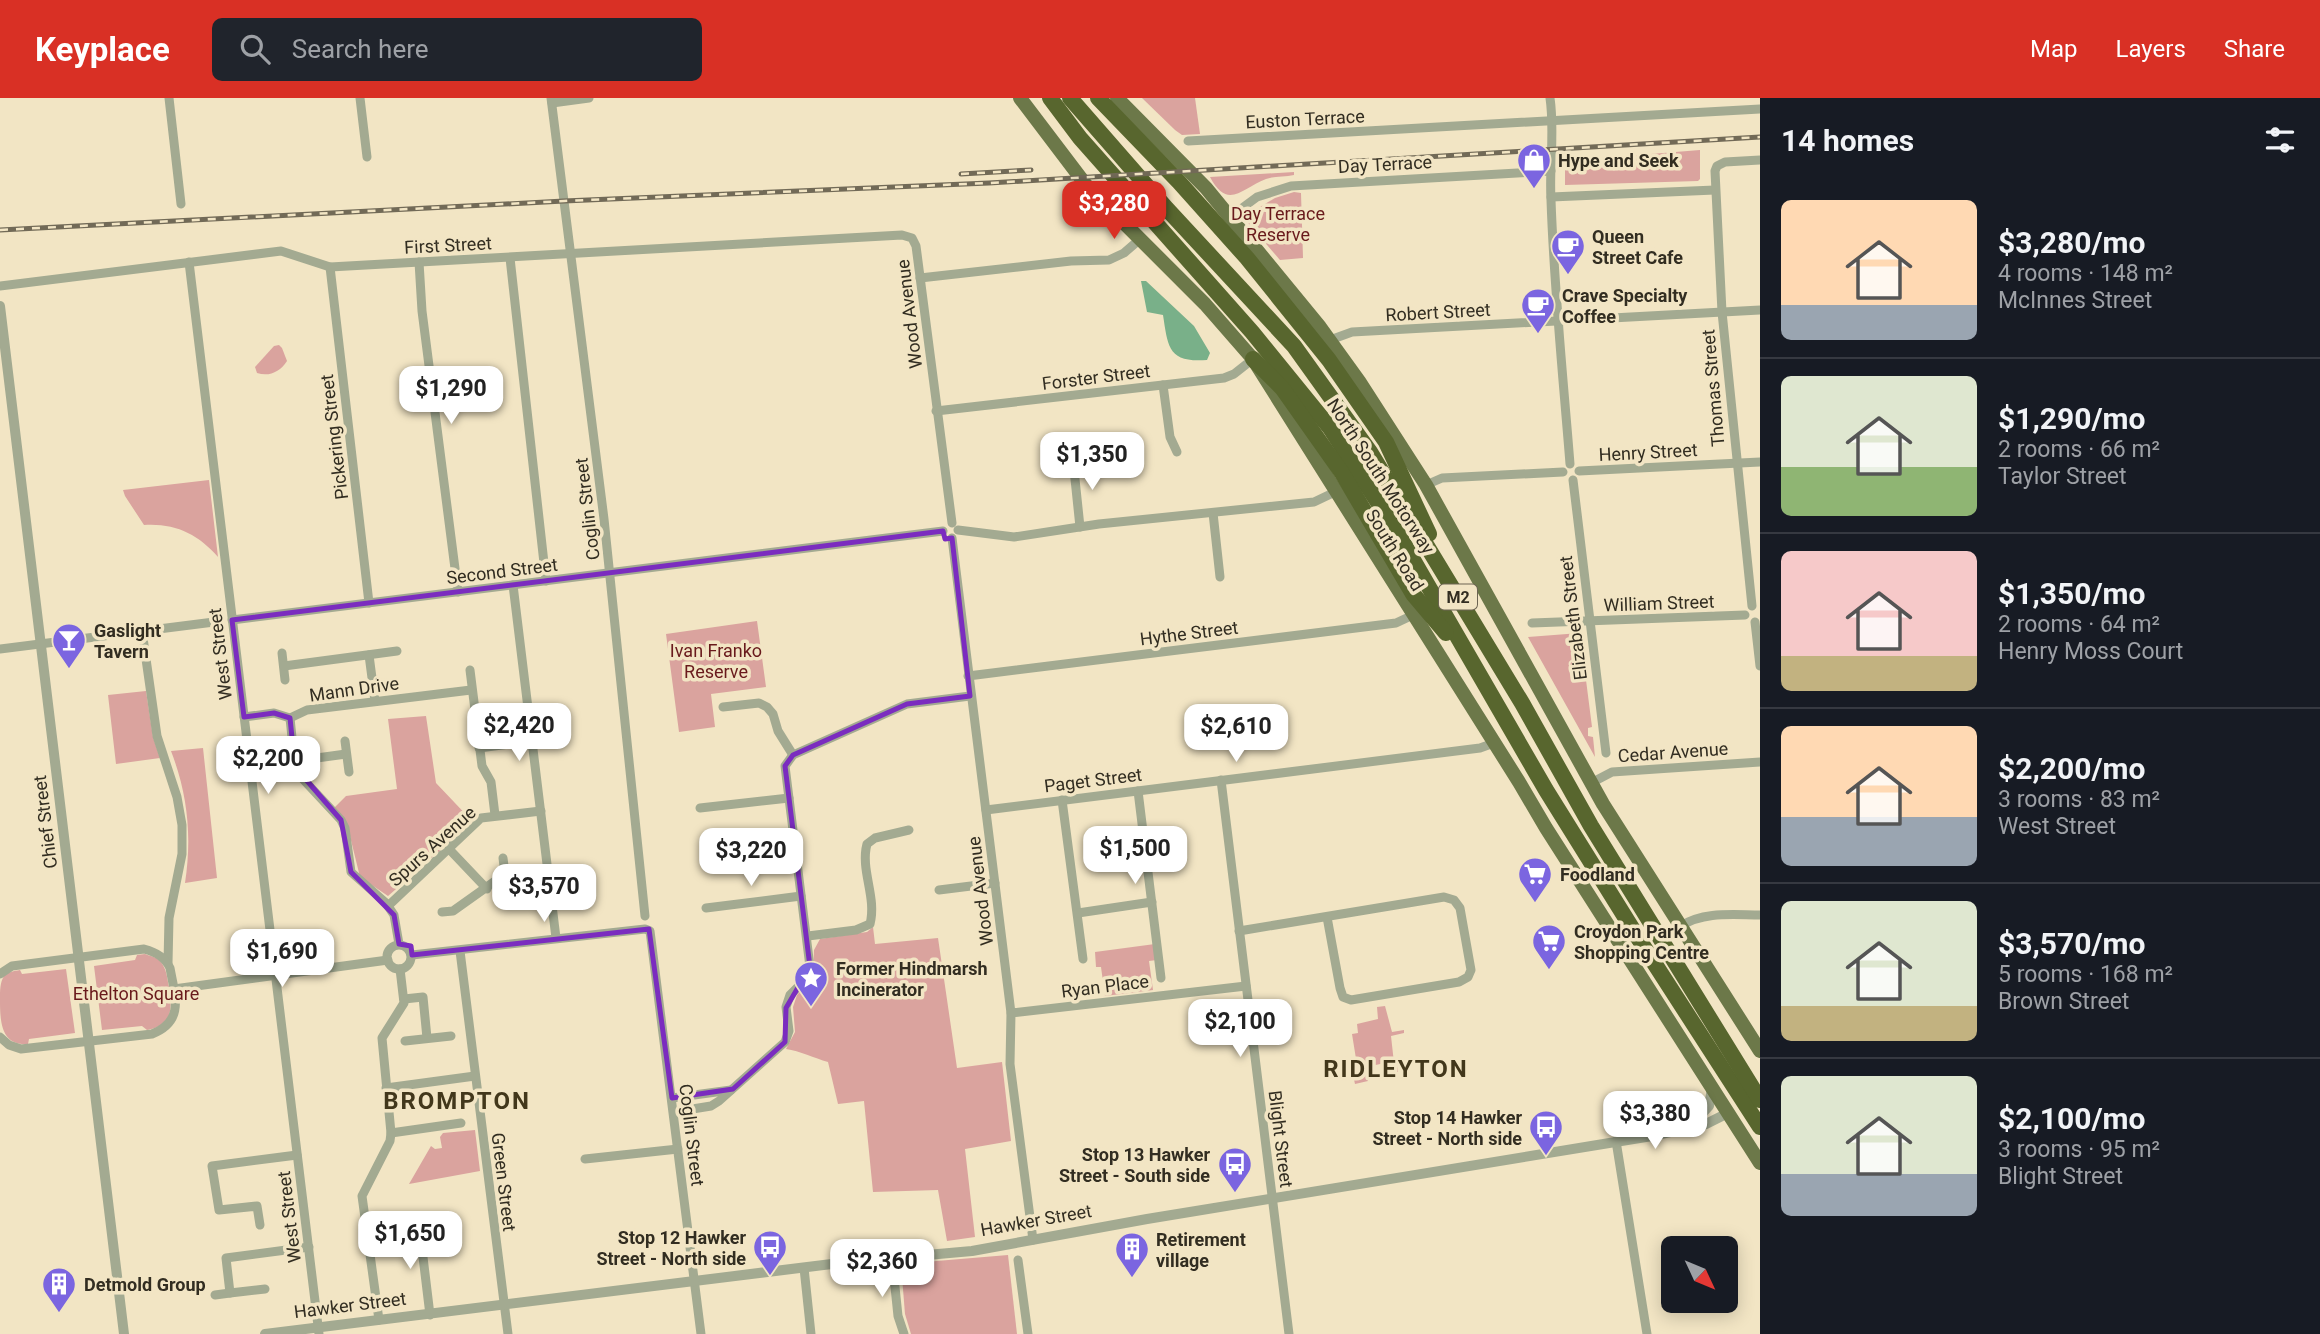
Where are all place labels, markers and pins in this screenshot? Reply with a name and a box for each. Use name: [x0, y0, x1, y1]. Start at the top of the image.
shop icon: Hype and Seek: [1515, 141, 1553, 190]
place label: Hype and Seek: [1558, 150, 1679, 171]
pin: $3,280: [1057, 181, 1171, 241]
place label: Queen Street Cafe: [1592, 226, 1683, 268]
cafe icon: Queen Street Cafe: [1549, 227, 1587, 276]
place label: Crave Specialty Coffee: [1562, 285, 1688, 327]
cafe icon: Crave Specialty Coffee: [1519, 286, 1557, 335]
pin: $1,290: [394, 366, 508, 426]
pin: $1,350: [1035, 432, 1149, 492]
place label: Gaslight Tavern: [94, 620, 161, 662]
bar icon: Gaslight Tavern: [50, 621, 88, 670]
pin: $2,420: [462, 704, 576, 763]
pin: $2,610: [1179, 704, 1293, 764]
pin: $2,200: [211, 736, 325, 796]
pin: $1,500: [1078, 826, 1192, 886]
pin: $3,220: [694, 828, 808, 888]
supermarket icon: Foodland: [1516, 855, 1554, 904]
pin: $3,570: [487, 864, 601, 924]
place label: Foodland: [1560, 864, 1635, 885]
place label: Croydon Park Shopping Centre: [1574, 921, 1709, 963]
supermarket icon: Croydon Park Shopping Centre: [1530, 922, 1568, 971]
pin: $1,690: [225, 930, 339, 989]
place label: Former Hindmarsh Incinerator: [836, 958, 988, 1000]
place icon: Former Hindmarsh Incinerator: [792, 959, 830, 1008]
pin: $2,100: [1183, 1000, 1297, 1059]
pin: $3,380: [1598, 1091, 1712, 1151]
place label: Stop 14 Hawker Street - North side: [1372, 1107, 1522, 1149]
bus stop icon: Stop 14 Hawker Street - North side: [1527, 1108, 1565, 1157]
place label: Stop 13 Hawker Street - South side: [1059, 1144, 1210, 1186]
bus stop icon: Stop 13 Hawker Street - South side: [1216, 1145, 1254, 1194]
pin: $1,650: [353, 1212, 467, 1271]
place label: Stop 12 Hawker Street - North side: [596, 1227, 746, 1269]
bus stop icon: Stop 12 Hawker Street - North side: [751, 1228, 789, 1277]
place label: Retirement village: [1156, 1229, 1246, 1271]
building icon: Retirement village: [1113, 1230, 1151, 1279]
pin: $2,360: [825, 1240, 939, 1299]
building icon: Detmold Group: [40, 1265, 78, 1314]
place label: Detmold Group: [84, 1274, 206, 1295]

